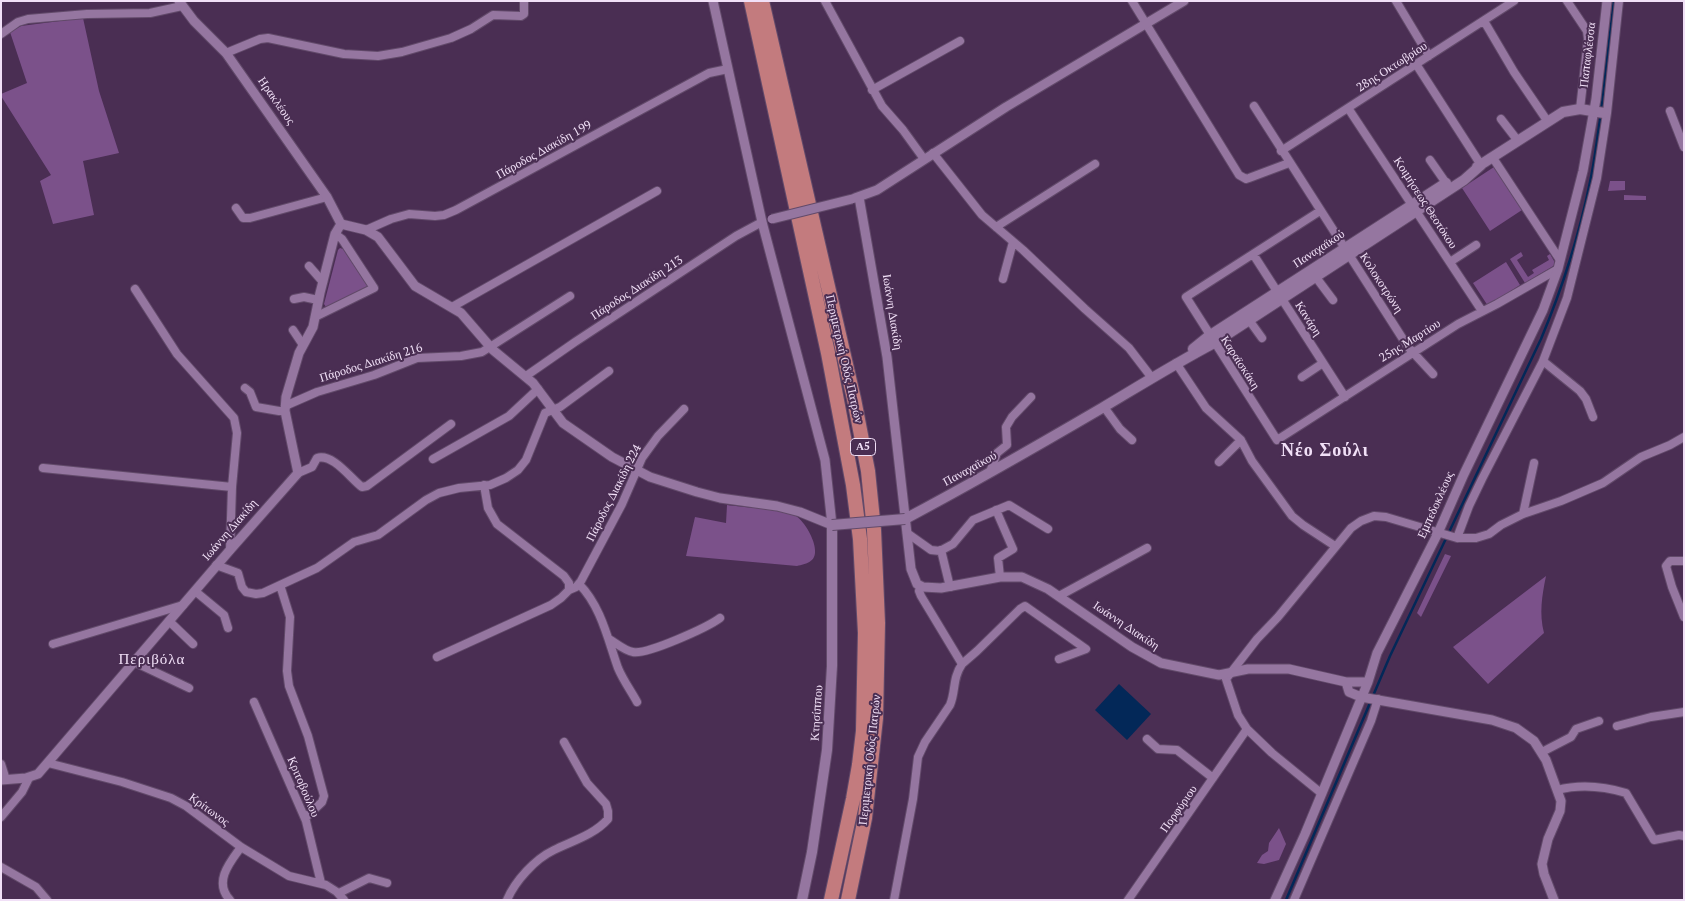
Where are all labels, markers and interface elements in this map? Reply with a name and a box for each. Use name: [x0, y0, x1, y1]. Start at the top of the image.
street label: Παπαφλέσσα: [1577, 22, 1599, 88]
street label: 28ης Οκτωβρίου: [1354, 39, 1430, 95]
street label: Ηρακλέους: [254, 75, 298, 127]
street label: Πάροδος Διακίδη 199: [494, 118, 594, 182]
street label: Κοιμήσεως Θεοτόκου: [1390, 154, 1460, 252]
street label: Παναχαϊκού: [1290, 227, 1348, 271]
street label: Κολοκοτρώνη: [1356, 250, 1406, 316]
street label: Πάροδος Διακίδη 213: [588, 253, 686, 323]
street label: Ιωάννη Διακίδη: [879, 273, 905, 351]
street label: Περιμετρική Οδός Πατρών: [822, 293, 866, 425]
street label: Κανάρη: [1291, 299, 1325, 339]
street label: 25ης Μαρτίου: [1377, 316, 1443, 366]
street label: Καραϊσκάκη: [1217, 333, 1263, 393]
street label: Πάροδος Διακίδη 216: [318, 340, 424, 386]
road number: Α5: [850, 438, 876, 456]
district label: Νέο Σούλι: [1280, 440, 1370, 462]
street label: Πάροδος Διακίδη 224: [583, 442, 645, 544]
street label: Παναχαϊκού: [941, 448, 999, 490]
street label: Εμπεδοκλέους: [1415, 469, 1457, 541]
street label: Ιωάννη Διακίδη: [199, 496, 261, 564]
street label: Ιωάννη Διακίδη: [1090, 599, 1162, 653]
district label: Περιβόλα: [118, 651, 186, 669]
street label: Κτησίππου: [808, 684, 826, 742]
street label: Περιμετρική Οδός Πατρών: [856, 694, 884, 826]
street label: Κριτοβούλου: [284, 754, 322, 820]
street label: Πορφύριου: [1157, 782, 1201, 836]
street label: Κρίτωνος: [186, 790, 232, 830]

